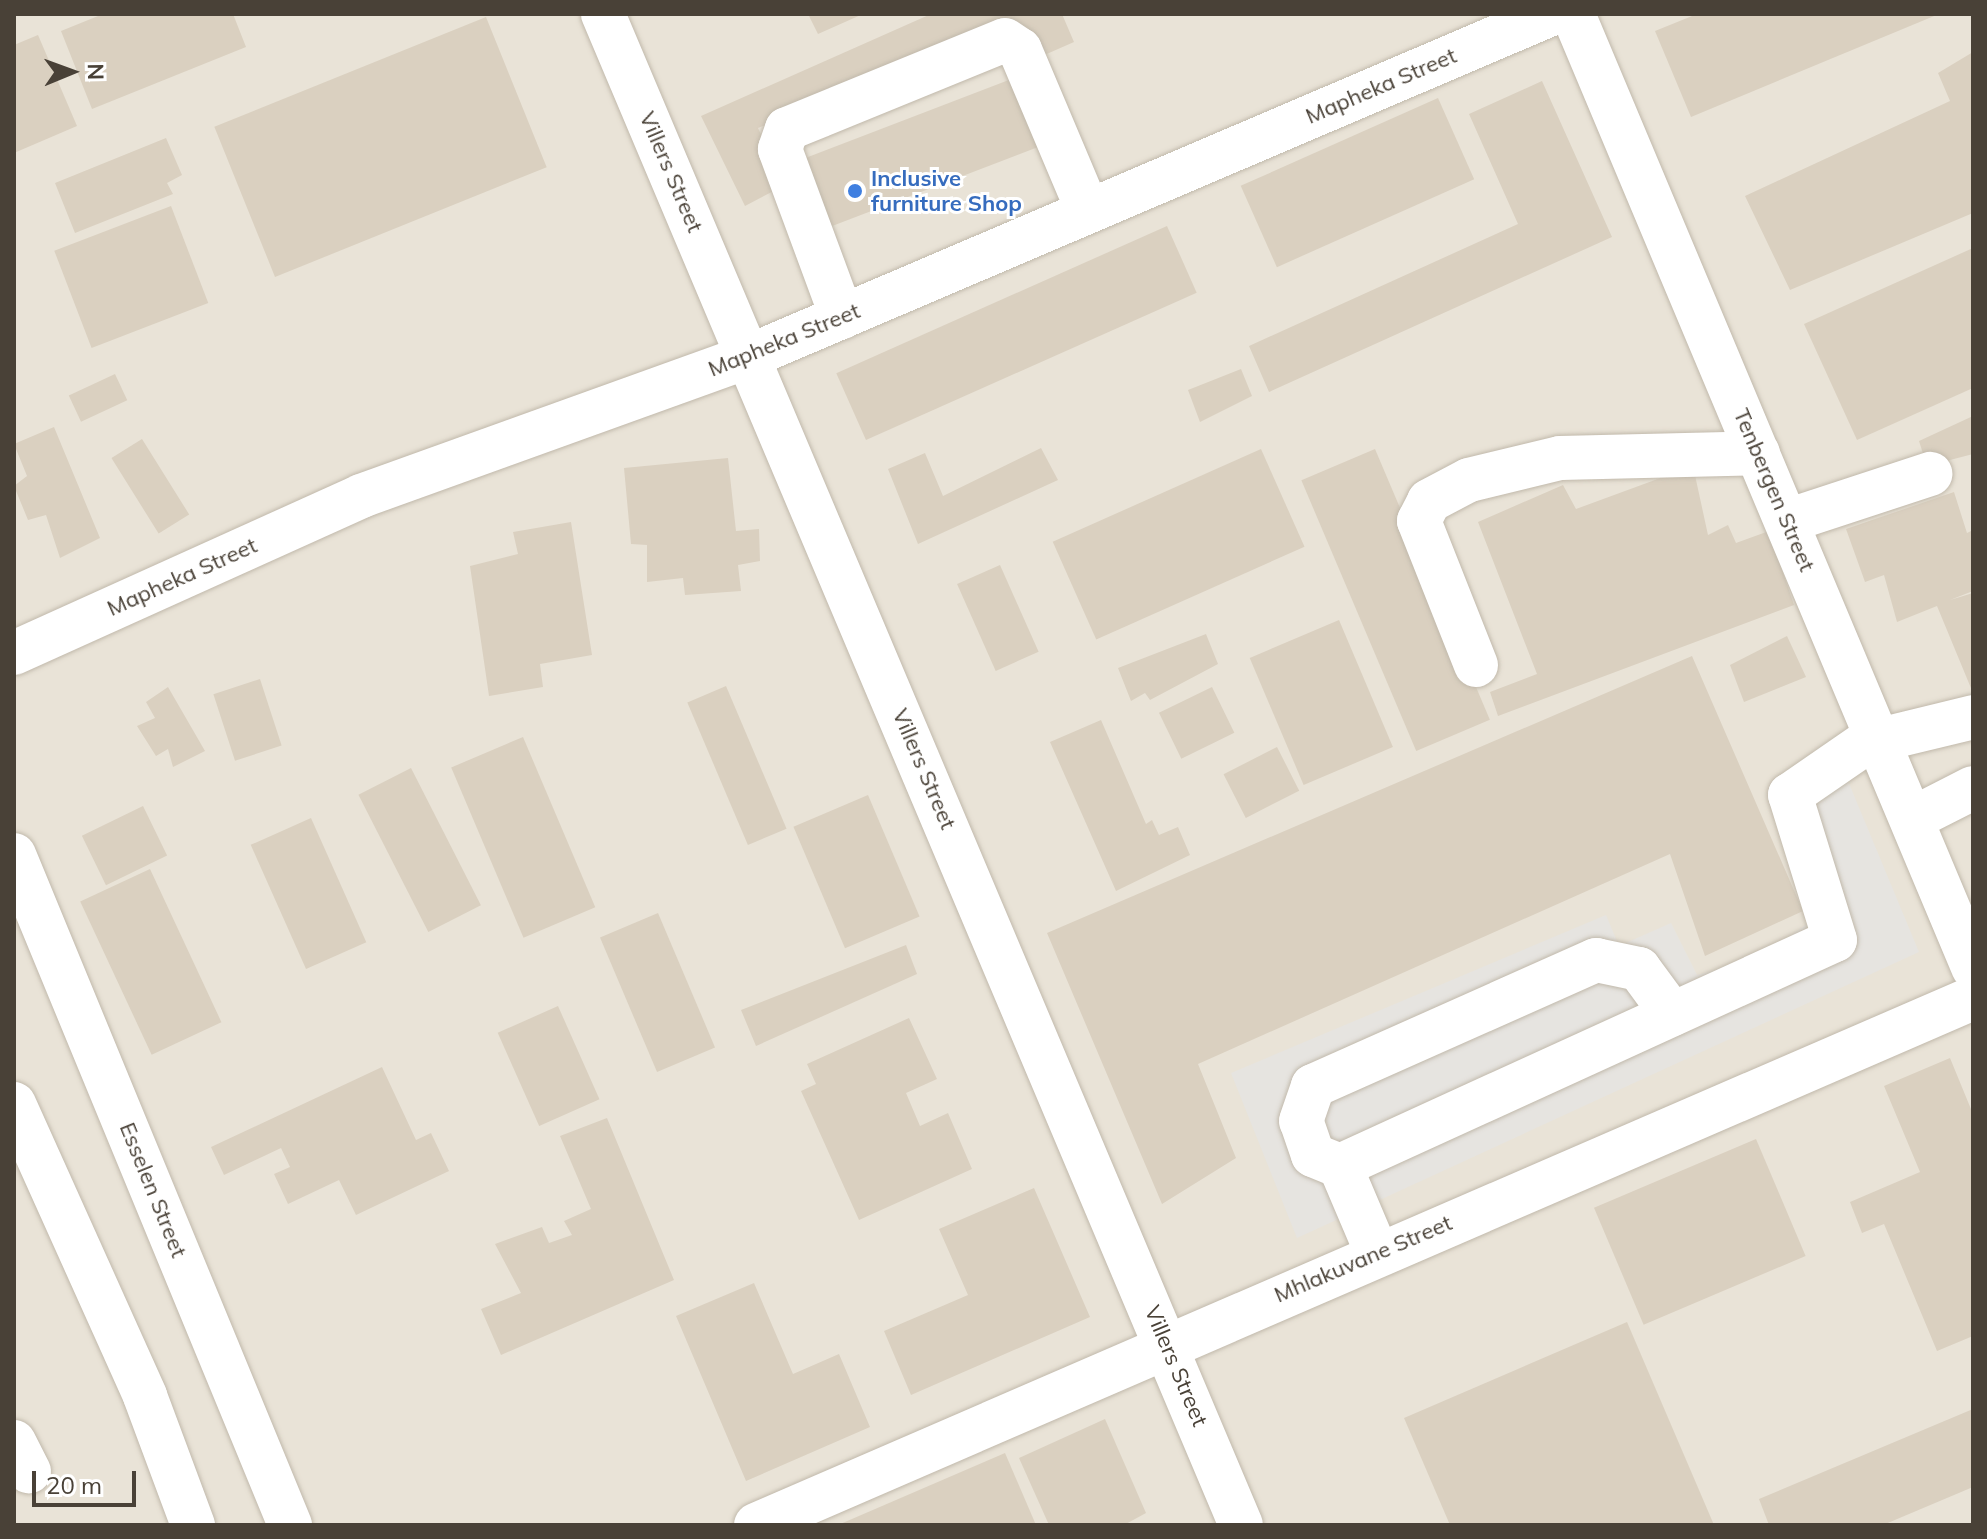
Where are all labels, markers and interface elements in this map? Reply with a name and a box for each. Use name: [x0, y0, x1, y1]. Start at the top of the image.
north arrow: [32, 32, 112, 112]
street label: Mapheka Street: [1302, 42, 1460, 130]
text: N: [82, 63, 110, 80]
street label: Villers Street: [634, 108, 708, 236]
place label: Inclusive furniture Shop: [871, 165, 1022, 216]
marker: Inclusive furniture Shop: [846, 182, 864, 200]
street label: Mapheka Street: [704, 298, 864, 382]
street label: Tenbergen Street: [1728, 405, 1820, 575]
street label: Mapheka Street: [103, 532, 261, 622]
street label: Villers Street: [887, 705, 961, 833]
street label: Esselen Street: [114, 1119, 192, 1261]
street label: Mhlakuvane Street: [1270, 1210, 1456, 1308]
street label: Villers Street: [1139, 1302, 1213, 1430]
scale bar: [36, 1455, 140, 1505]
text: 20 m: [46, 1470, 102, 1500]

